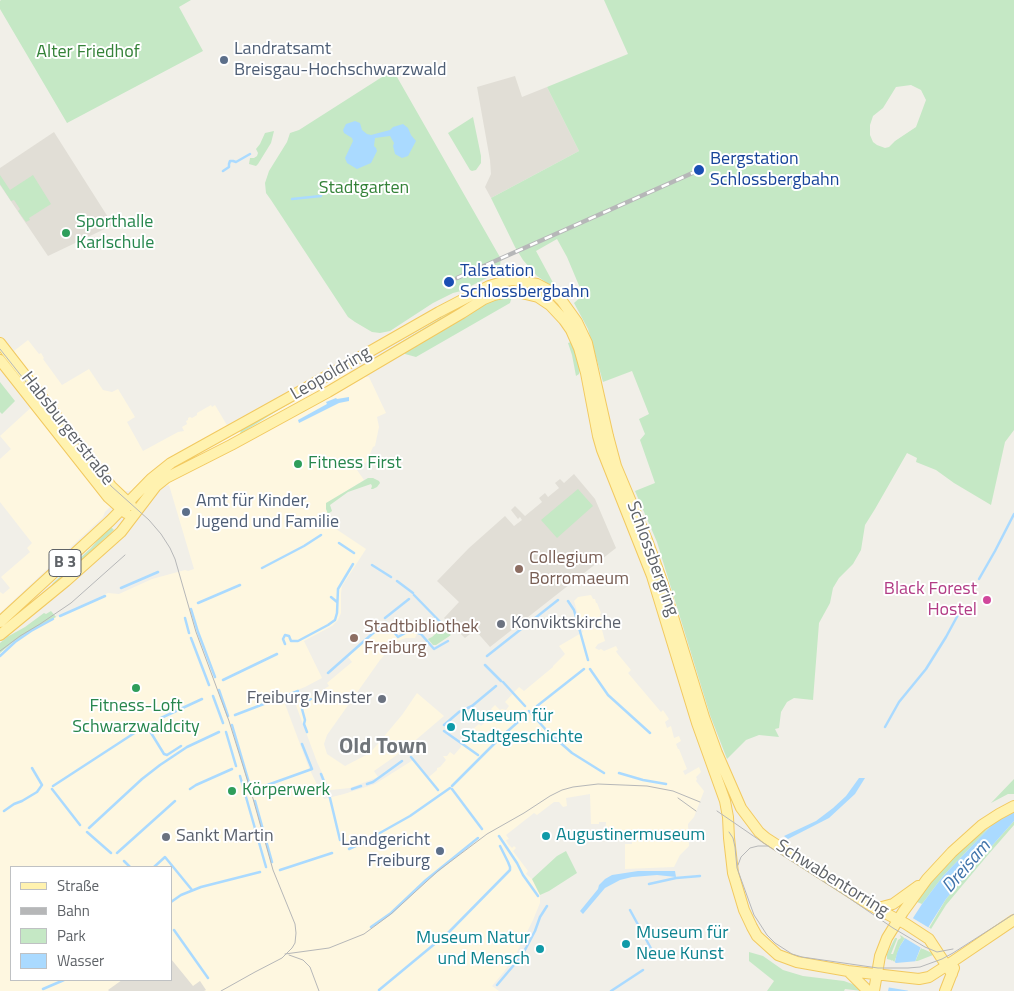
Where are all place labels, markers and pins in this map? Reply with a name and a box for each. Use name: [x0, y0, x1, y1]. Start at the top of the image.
place label: Landratsamt Breisgau-Hochschwarzwald: [234, 39, 446, 82]
marker: Landratsamt Breisgau-Hochschwarzwald: [218, 54, 230, 66]
place label: Bergstation Schlossbergbahn: [710, 149, 839, 192]
marker: Bergstation Schlossbergbahn: [692, 163, 706, 177]
place label: Sporthalle Karlschule: [76, 212, 154, 254]
marker: Sporthalle Karlschule: [60, 227, 72, 239]
place label: Talstation Schlossbergbahn: [460, 261, 589, 304]
marker: Talstation Schlossbergbahn: [442, 275, 456, 289]
place label: Fitness First: [308, 453, 402, 475]
marker: Fitness First: [292, 458, 304, 470]
place label: Amt für Kinder, Jugend und Familie: [196, 491, 339, 534]
marker: Amt für Kinder, Jugend und Familie: [180, 506, 192, 518]
place label: Collegium Borromaeum: [529, 548, 629, 590]
marker: Collegium Borromaeum: [513, 563, 525, 575]
place label: Black Forest Hostel: [884, 579, 977, 622]
marker: Black Forest Hostel: [981, 594, 993, 606]
place label: Konviktskirche: [511, 613, 621, 635]
place label: Stadtbibliothek Freiburg: [364, 617, 479, 660]
marker: Konviktskirche: [495, 618, 507, 630]
marker: Stadtbibliothek Freiburg: [348, 632, 360, 644]
marker: Fitness-Loft Schwarzwaldcity: [130, 682, 142, 694]
place label: Freiburg Minster: [247, 688, 372, 710]
marker: Freiburg Minster: [376, 693, 388, 705]
place label: Fitness-Loft Schwarzwaldcity: [72, 696, 200, 739]
place label: Museum für Stadtgeschichte: [461, 706, 583, 749]
marker: Museum für Stadtgeschichte: [445, 721, 457, 733]
place label: Körperwerk: [242, 780, 330, 802]
marker: Körperwerk: [226, 785, 238, 797]
place label: Augustinermuseum: [556, 825, 705, 847]
place label: Sankt Martin: [176, 826, 274, 848]
place label: Landgericht Freiburg: [341, 830, 430, 872]
marker: Augustinermuseum: [540, 830, 552, 842]
marker: Sankt Martin: [160, 831, 172, 843]
marker: Landgericht Freiburg: [434, 845, 446, 857]
place label: Museum für Neue Kunst: [636, 923, 728, 966]
place label: Museum Natur und Mensch: [416, 928, 530, 971]
marker: Museum für Neue Kunst: [620, 938, 632, 950]
marker: Museum Natur und Mensch: [534, 943, 546, 955]

